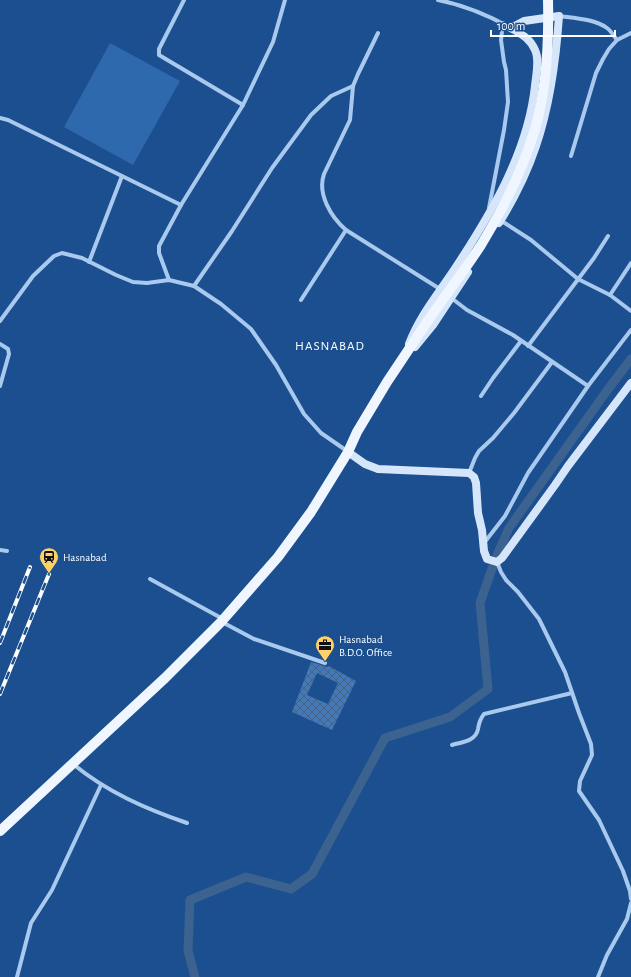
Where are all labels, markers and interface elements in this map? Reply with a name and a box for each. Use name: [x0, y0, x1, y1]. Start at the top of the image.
scale bar: [491, 12, 615, 38]
text: 100 m: [497, 20, 525, 32]
district label: HASNABAD: [295, 340, 365, 353]
station icon: Hasnabad: [38, 546, 60, 574]
place label: Hasnabad: [63, 552, 107, 563]
office icon: Hasnabad B.D.O. Office: [314, 634, 336, 662]
place label: Hasnabad B.D.O. Office: [339, 634, 392, 658]

